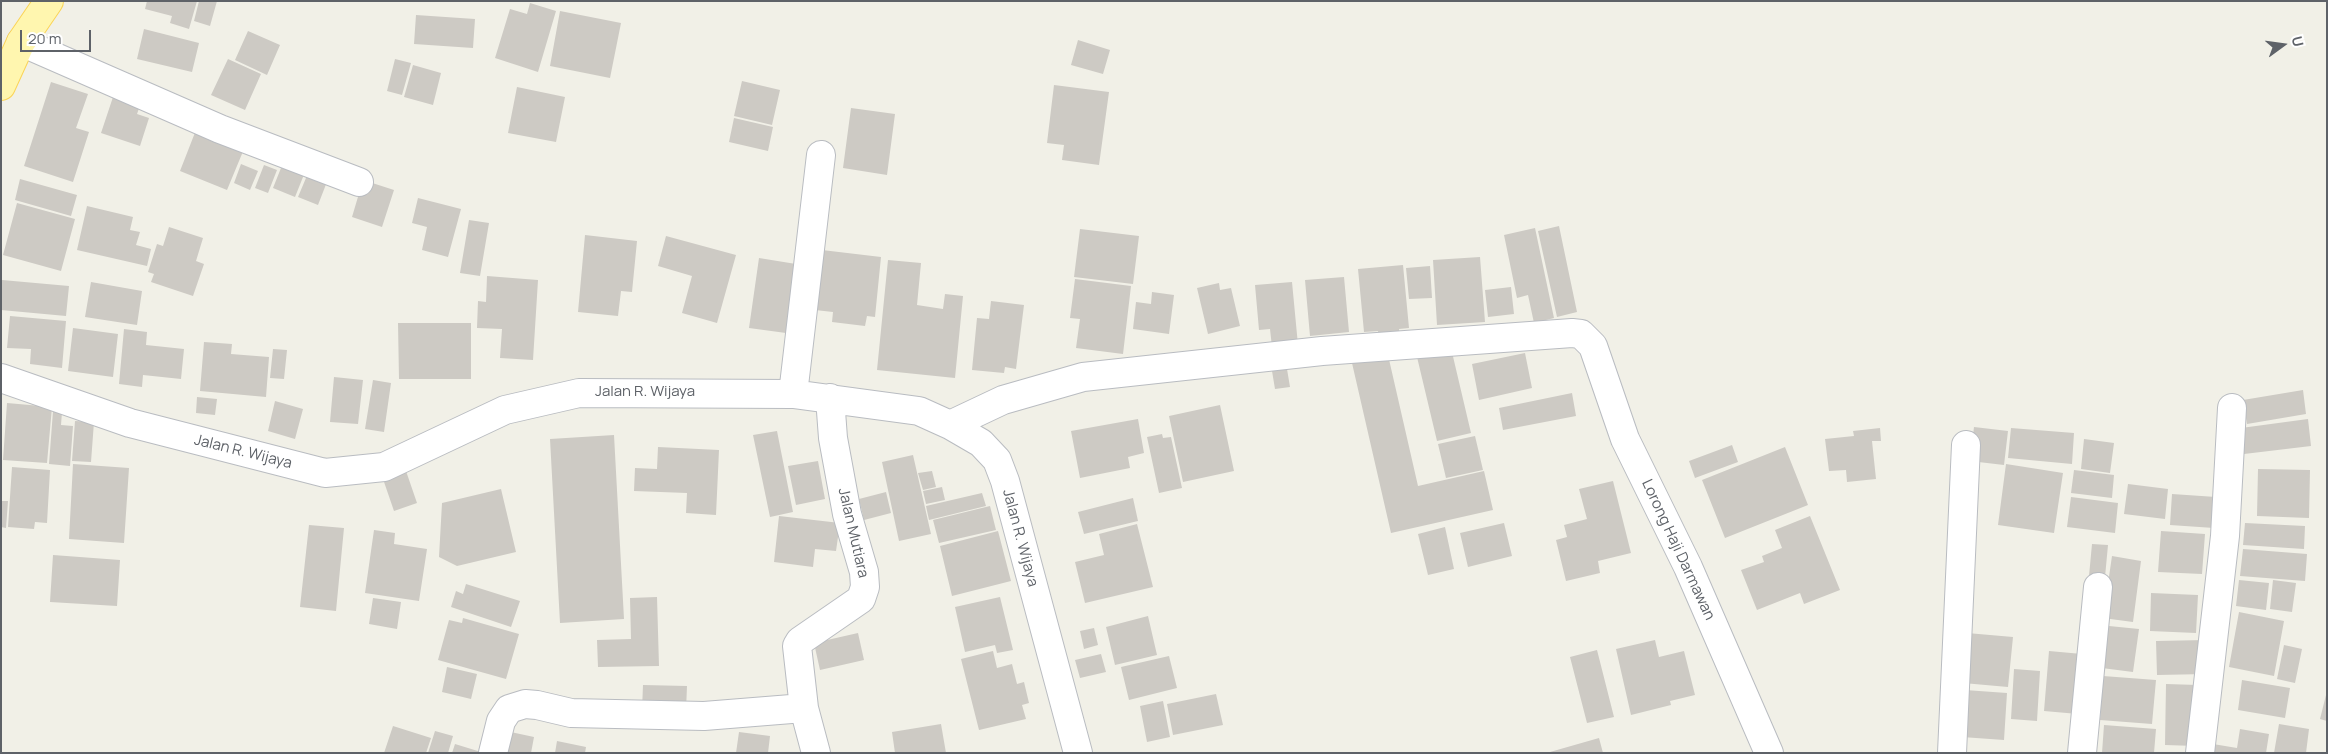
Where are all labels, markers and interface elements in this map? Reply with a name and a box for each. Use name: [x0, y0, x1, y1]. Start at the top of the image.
scale bar: [22, 20, 94, 52]
north arrow: [2258, 20, 2308, 70]
text: 20 m: [28, 28, 61, 49]
text: U: [2288, 34, 2308, 48]
street label: Jalan R. Wijaya: [595, 383, 695, 401]
street label: Jalan R. Wijaya: [192, 431, 294, 473]
street label: Lorong Haji Darmawan: [1637, 477, 1719, 623]
street label: Jalan Mutiara: [834, 486, 872, 580]
street label: Jalan R. Wijaya: [998, 487, 1042, 589]

